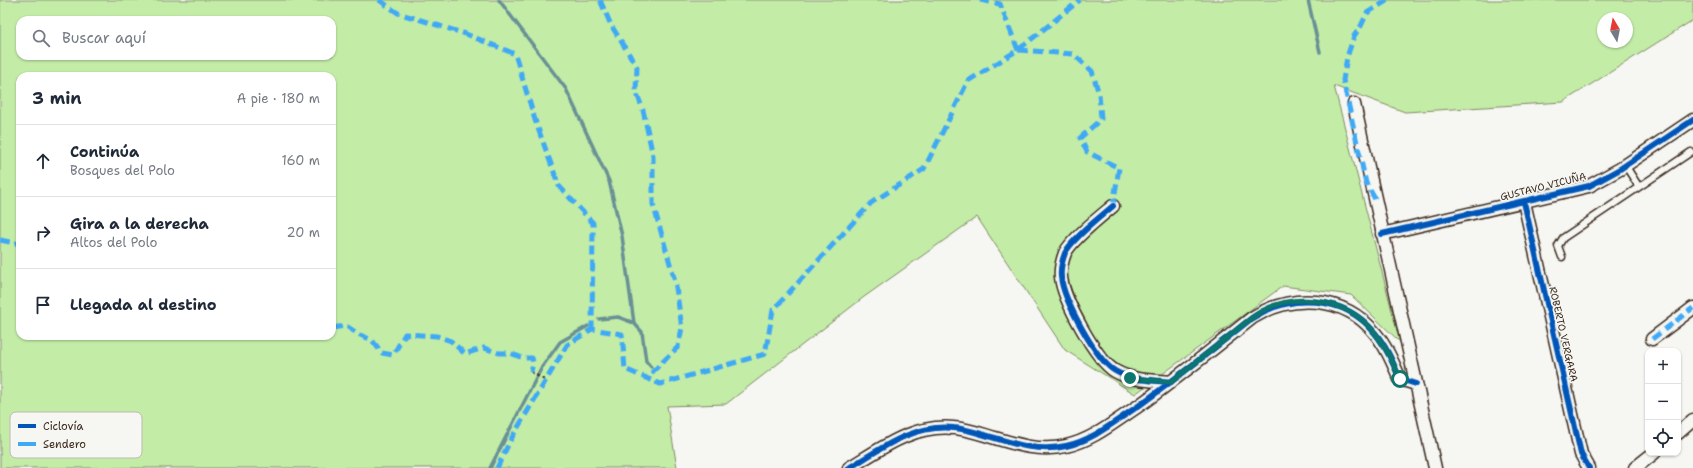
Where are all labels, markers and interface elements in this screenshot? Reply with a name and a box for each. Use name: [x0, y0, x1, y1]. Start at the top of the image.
north arrow: [1597, 12, 1633, 48]
search box: [16, 16, 336, 60]
icon: search: [30, 27, 52, 49]
text: Buscar aquí: [62, 28, 146, 48]
text: 3 min: [32, 87, 82, 109]
text: A pie · 180 m: [237, 90, 320, 107]
text: Continúa: [70, 142, 139, 162]
icon: ahead: [32, 150, 54, 172]
text: 160 m: [282, 152, 320, 169]
text: Bosques del Polo: [70, 162, 175, 179]
street label: GUSTAVO VICUÑA: [1499, 170, 1587, 203]
text: Gira a la derecha: [70, 214, 209, 234]
icon: right: [32, 222, 54, 244]
text: 20 m: [287, 224, 320, 241]
text: Altos del Polo: [70, 234, 157, 251]
street label: ROBERTO VERGARA: [1546, 285, 1581, 383]
icon: arrive: [32, 294, 54, 316]
text: Llegada al destino: [70, 295, 217, 315]
map controls: [1645, 348, 1681, 456]
button: +: [1645, 348, 1681, 384]
route end: [1121, 369, 1139, 387]
route start: [1391, 370, 1409, 388]
button: −: [1645, 384, 1681, 420]
legend: [10, 412, 142, 458]
text: Ciclovía: [43, 419, 83, 434]
button: locate: [1645, 420, 1681, 456]
text: Sendero: [43, 437, 86, 452]

